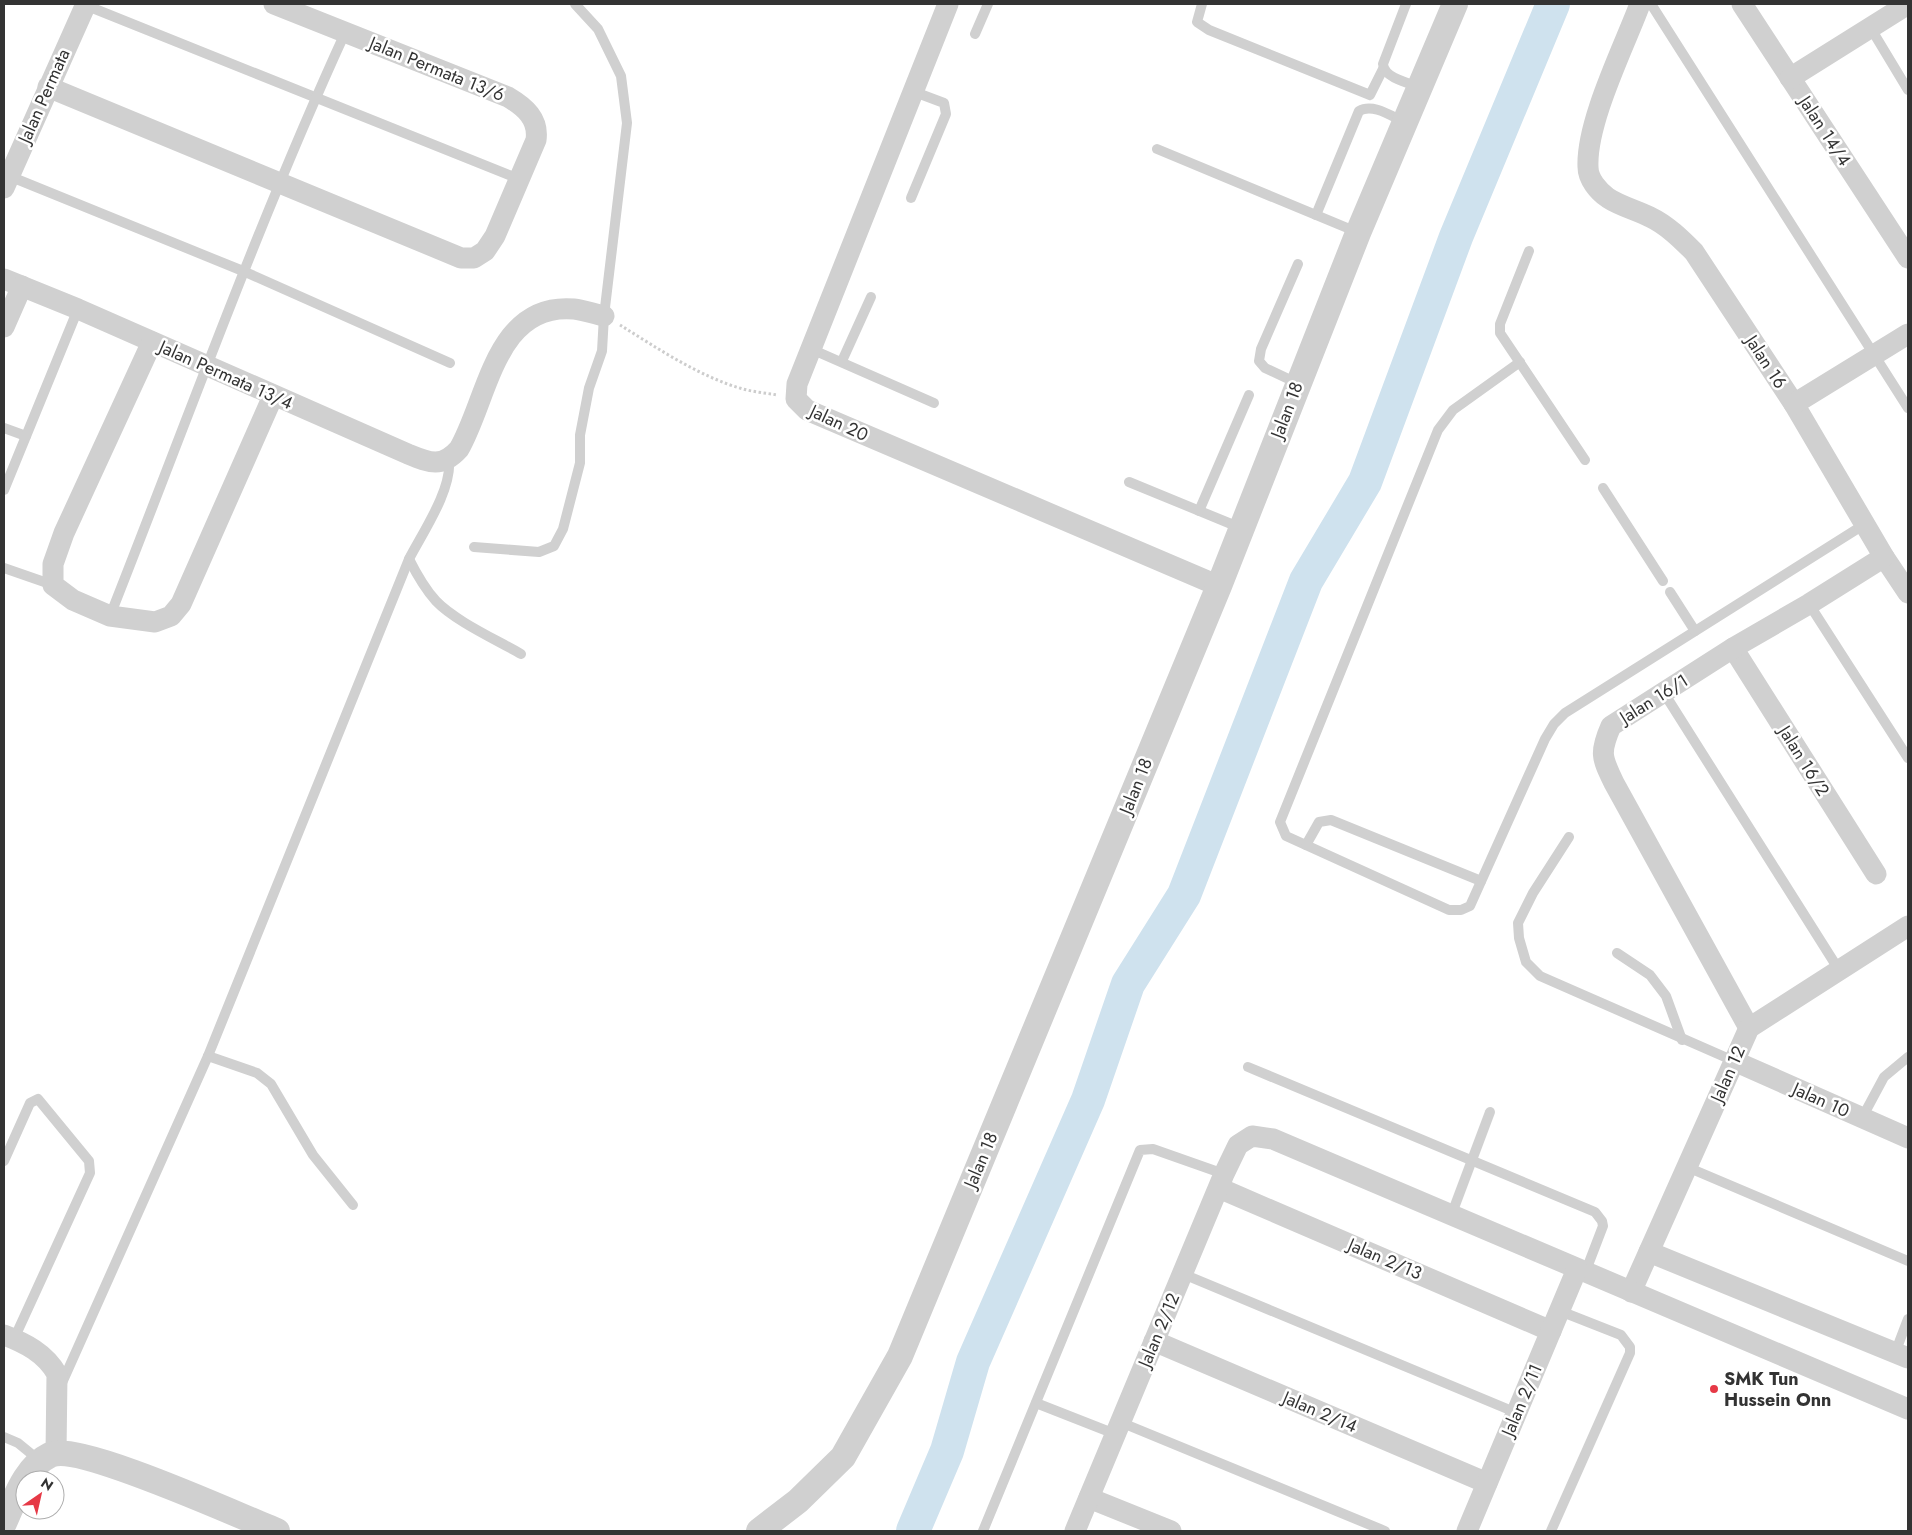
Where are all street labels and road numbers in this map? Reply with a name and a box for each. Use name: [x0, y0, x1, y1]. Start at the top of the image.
street label: Jalan Permata 13/6: [364, 29, 509, 108]
street label: Jalan Permata: [11, 45, 76, 149]
street label: Jalan 14/4: [1791, 89, 1857, 171]
street label: Jalan 16: [1738, 328, 1793, 394]
street label: Jalan Permata 13/4: [153, 333, 297, 416]
street label: Jalan 18: [1264, 378, 1310, 444]
street label: Jalan 20: [804, 397, 873, 448]
street label: Jalan 16/1: [1613, 668, 1693, 731]
street label: Jalan 16/2: [1771, 719, 1836, 801]
street label: Jalan 18: [1112, 754, 1159, 820]
street label: Jalan 12: [1703, 1042, 1752, 1108]
street label: Jalan 10: [1787, 1075, 1854, 1124]
street label: Jalan 18: [957, 1128, 1004, 1194]
street label: Jalan 2/13: [1342, 1231, 1426, 1286]
street label: Jalan 2/12: [1131, 1289, 1186, 1373]
street label: Jalan 2/11: [1494, 1360, 1549, 1442]
street label: Jalan 2/14: [1277, 1384, 1361, 1439]

